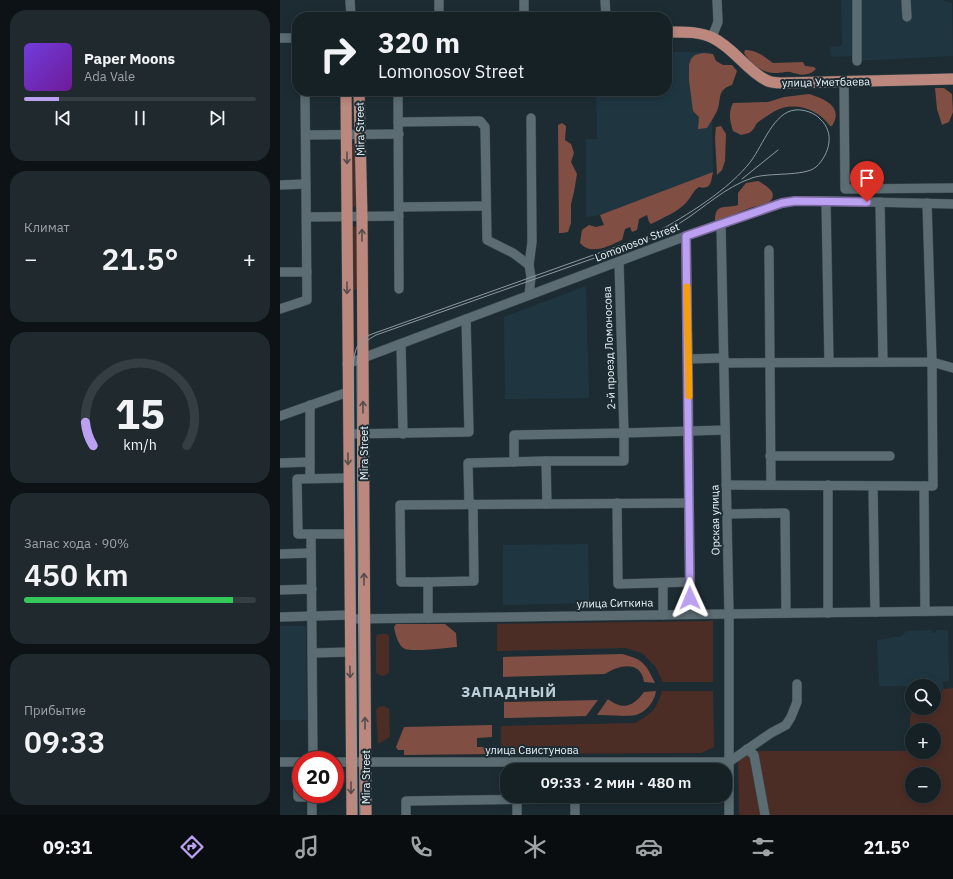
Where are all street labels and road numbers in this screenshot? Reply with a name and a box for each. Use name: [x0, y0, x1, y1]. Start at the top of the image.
street label: улица Уметбаева: [782, 74, 870, 90]
street label: Mira Street: [353, 102, 367, 156]
street label: Lomonosov Street: [593, 219, 681, 265]
street label: 2-й проезд Ломоносова: [600, 286, 618, 410]
street label: Mira Street: [357, 426, 371, 480]
street label: Орская улица: [707, 485, 723, 555]
street label: улица Ситкина: [577, 595, 653, 611]
street label: улица Свистунова: [485, 743, 579, 757]
street label: Mira Street: [359, 750, 373, 804]

